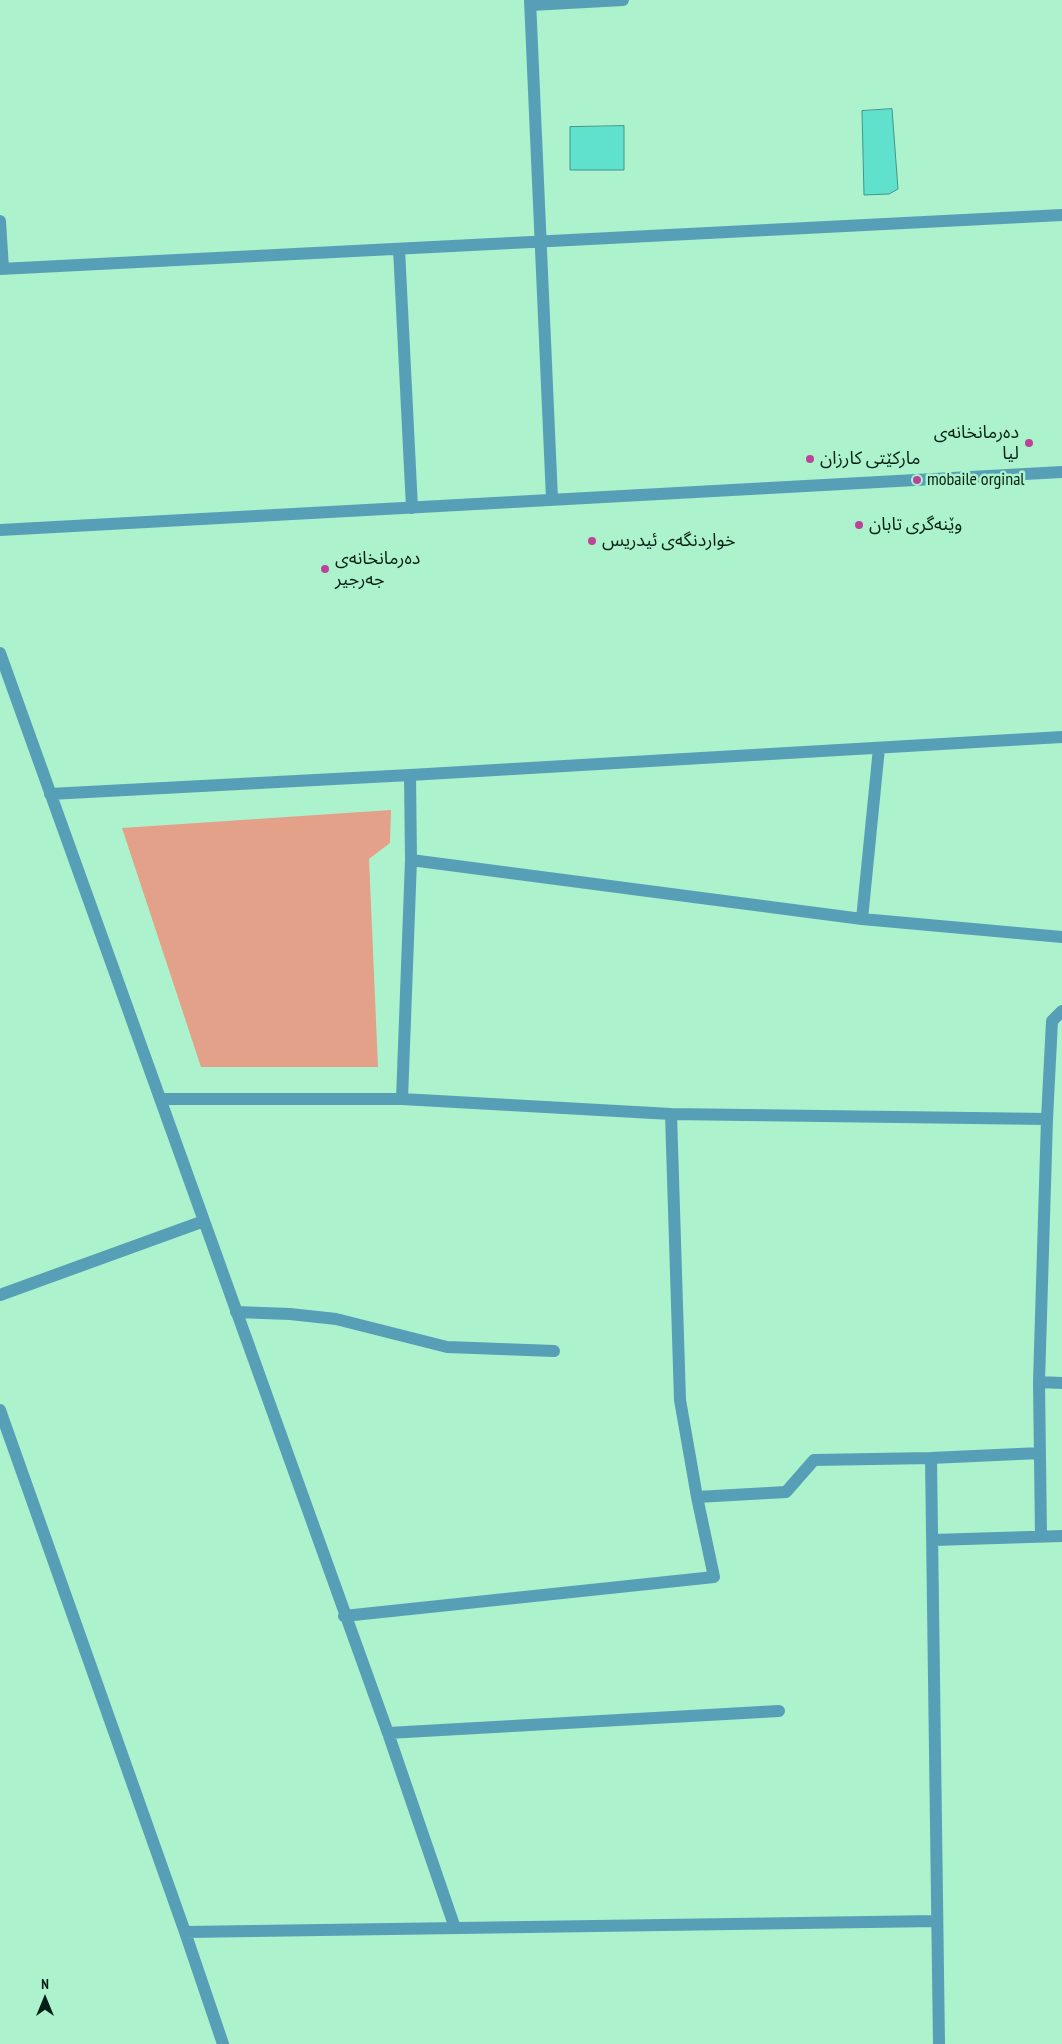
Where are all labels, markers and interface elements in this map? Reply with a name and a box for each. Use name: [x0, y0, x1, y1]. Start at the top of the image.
place label: دەرمانخانەی لیا: [934, 422, 1019, 464]
marker: دەرمانخانەی لیا: [1023, 437, 1035, 449]
place label: مارکێتی کارزان: [820, 448, 921, 470]
marker: مارکێتی کارزان: [804, 453, 816, 465]
place label: mobaile orginal: [927, 469, 1025, 491]
marker: mobaile orginal: [911, 474, 923, 486]
place label: وێنەگری تابان: [869, 514, 962, 536]
marker: وێنەگری تابان: [853, 519, 865, 531]
place label: خواردنگەی ئیدریس: [602, 530, 736, 552]
marker: خواردنگەی ئیدریس: [586, 535, 598, 547]
place label: دەرمانخانەی جەرجیر: [335, 548, 420, 590]
marker: دەرمانخانەی جەرجیر: [319, 563, 331, 575]
north arrow: [20, 1974, 70, 2024]
text: N: [41, 1975, 49, 1993]

